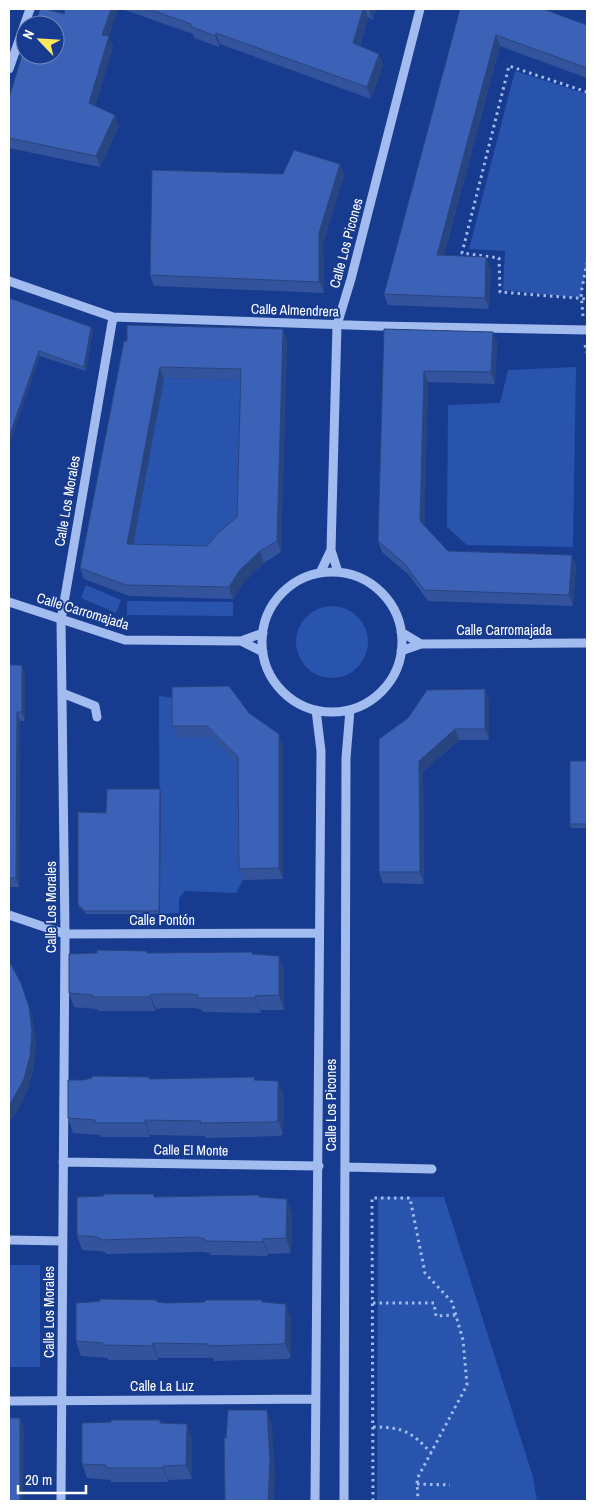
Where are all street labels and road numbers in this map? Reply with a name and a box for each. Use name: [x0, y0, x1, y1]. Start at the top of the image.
street label: Calle Los Picones: [325, 196, 367, 290]
street label: Calle Almendrera: [251, 299, 340, 321]
street label: Calle Los Morales: [50, 454, 84, 548]
street label: Calle Carromajada: [35, 588, 132, 634]
street label: Calle Carromajada: [456, 621, 552, 639]
street label: Calle Los Morales: [42, 861, 60, 953]
street label: Calle Pontón: [129, 911, 195, 929]
street label: Calle Los Picones: [322, 1058, 340, 1151]
street label: Calle El Monte: [154, 1140, 228, 1160]
street label: Calle Los Morales: [40, 1266, 58, 1358]
street label: Calle La Luz: [130, 1377, 194, 1395]

